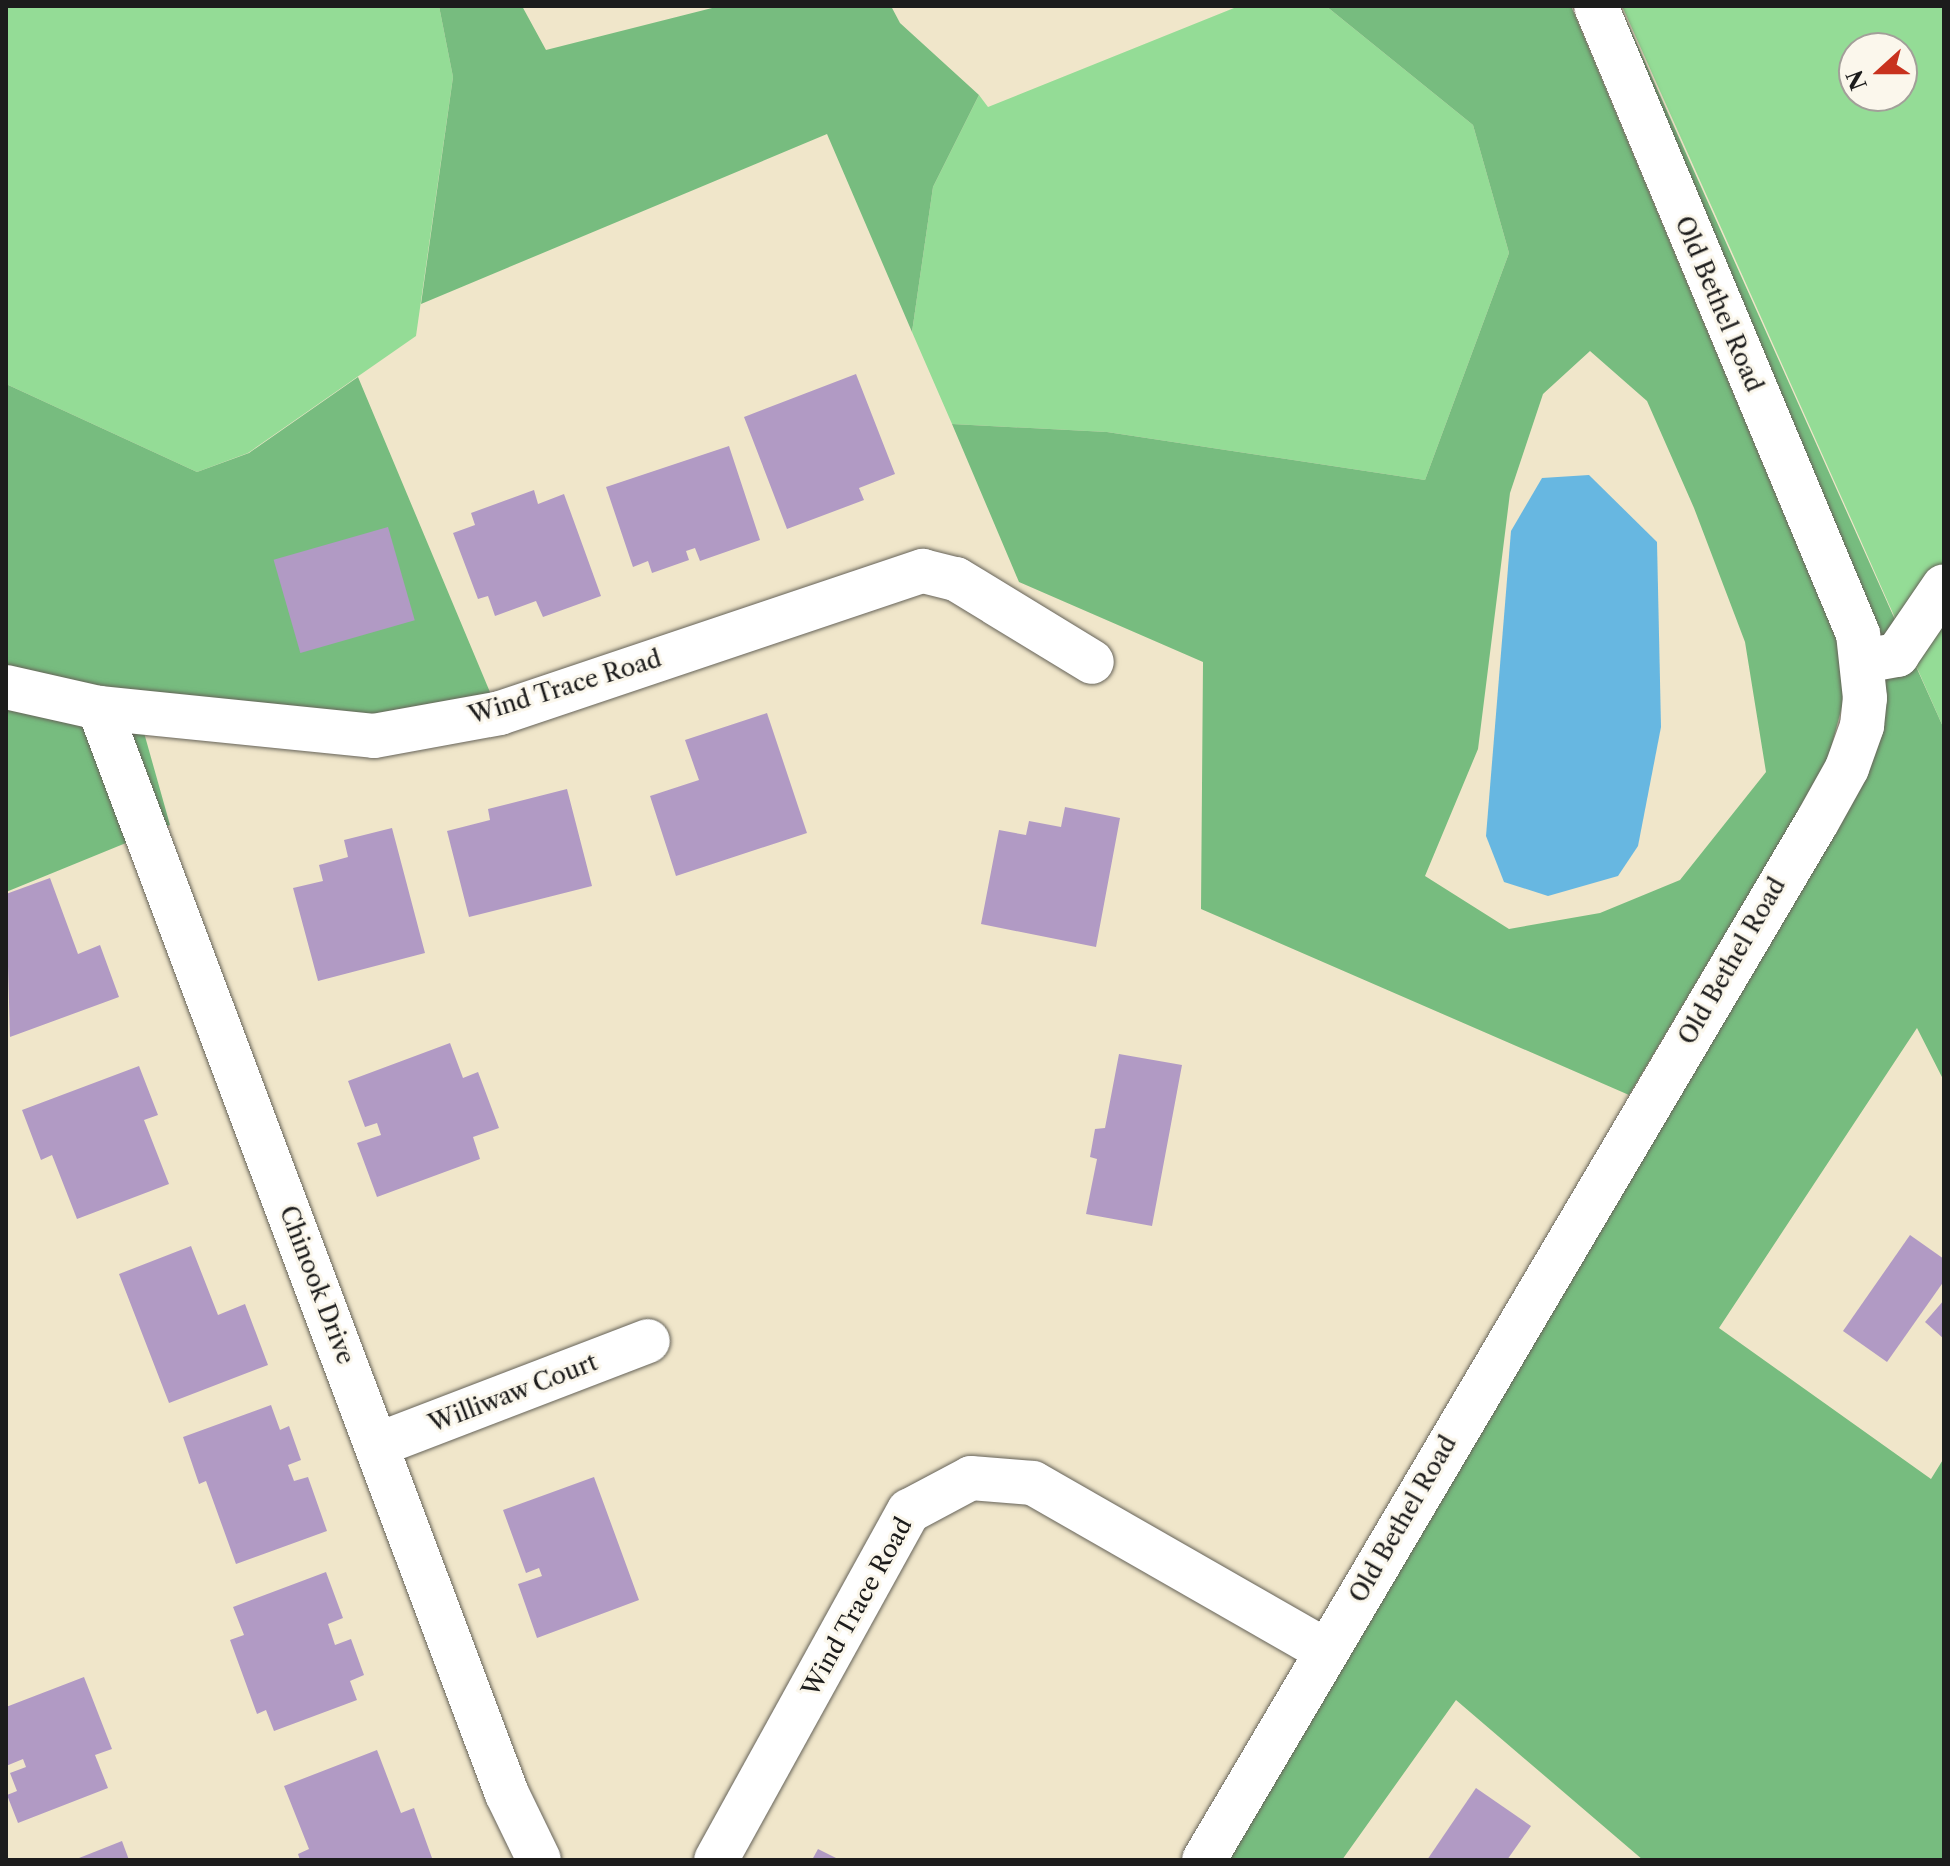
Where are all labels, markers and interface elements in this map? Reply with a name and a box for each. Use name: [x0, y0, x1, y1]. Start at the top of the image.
north arrow: [1838, 32, 1918, 112]
text: N: [1841, 66, 1873, 94]
street label: Old Bethel Road: [1669, 212, 1769, 396]
street label: Wind Trace Road: [465, 644, 665, 730]
street label: Old Bethel Road: [1673, 872, 1791, 1050]
street label: Chinook Drive: [273, 1201, 361, 1369]
street label: Williwaw Court: [424, 1347, 602, 1439]
street label: Old Bethel Road: [1344, 1430, 1462, 1608]
street label: Wind Trace Road: [796, 1512, 918, 1702]

